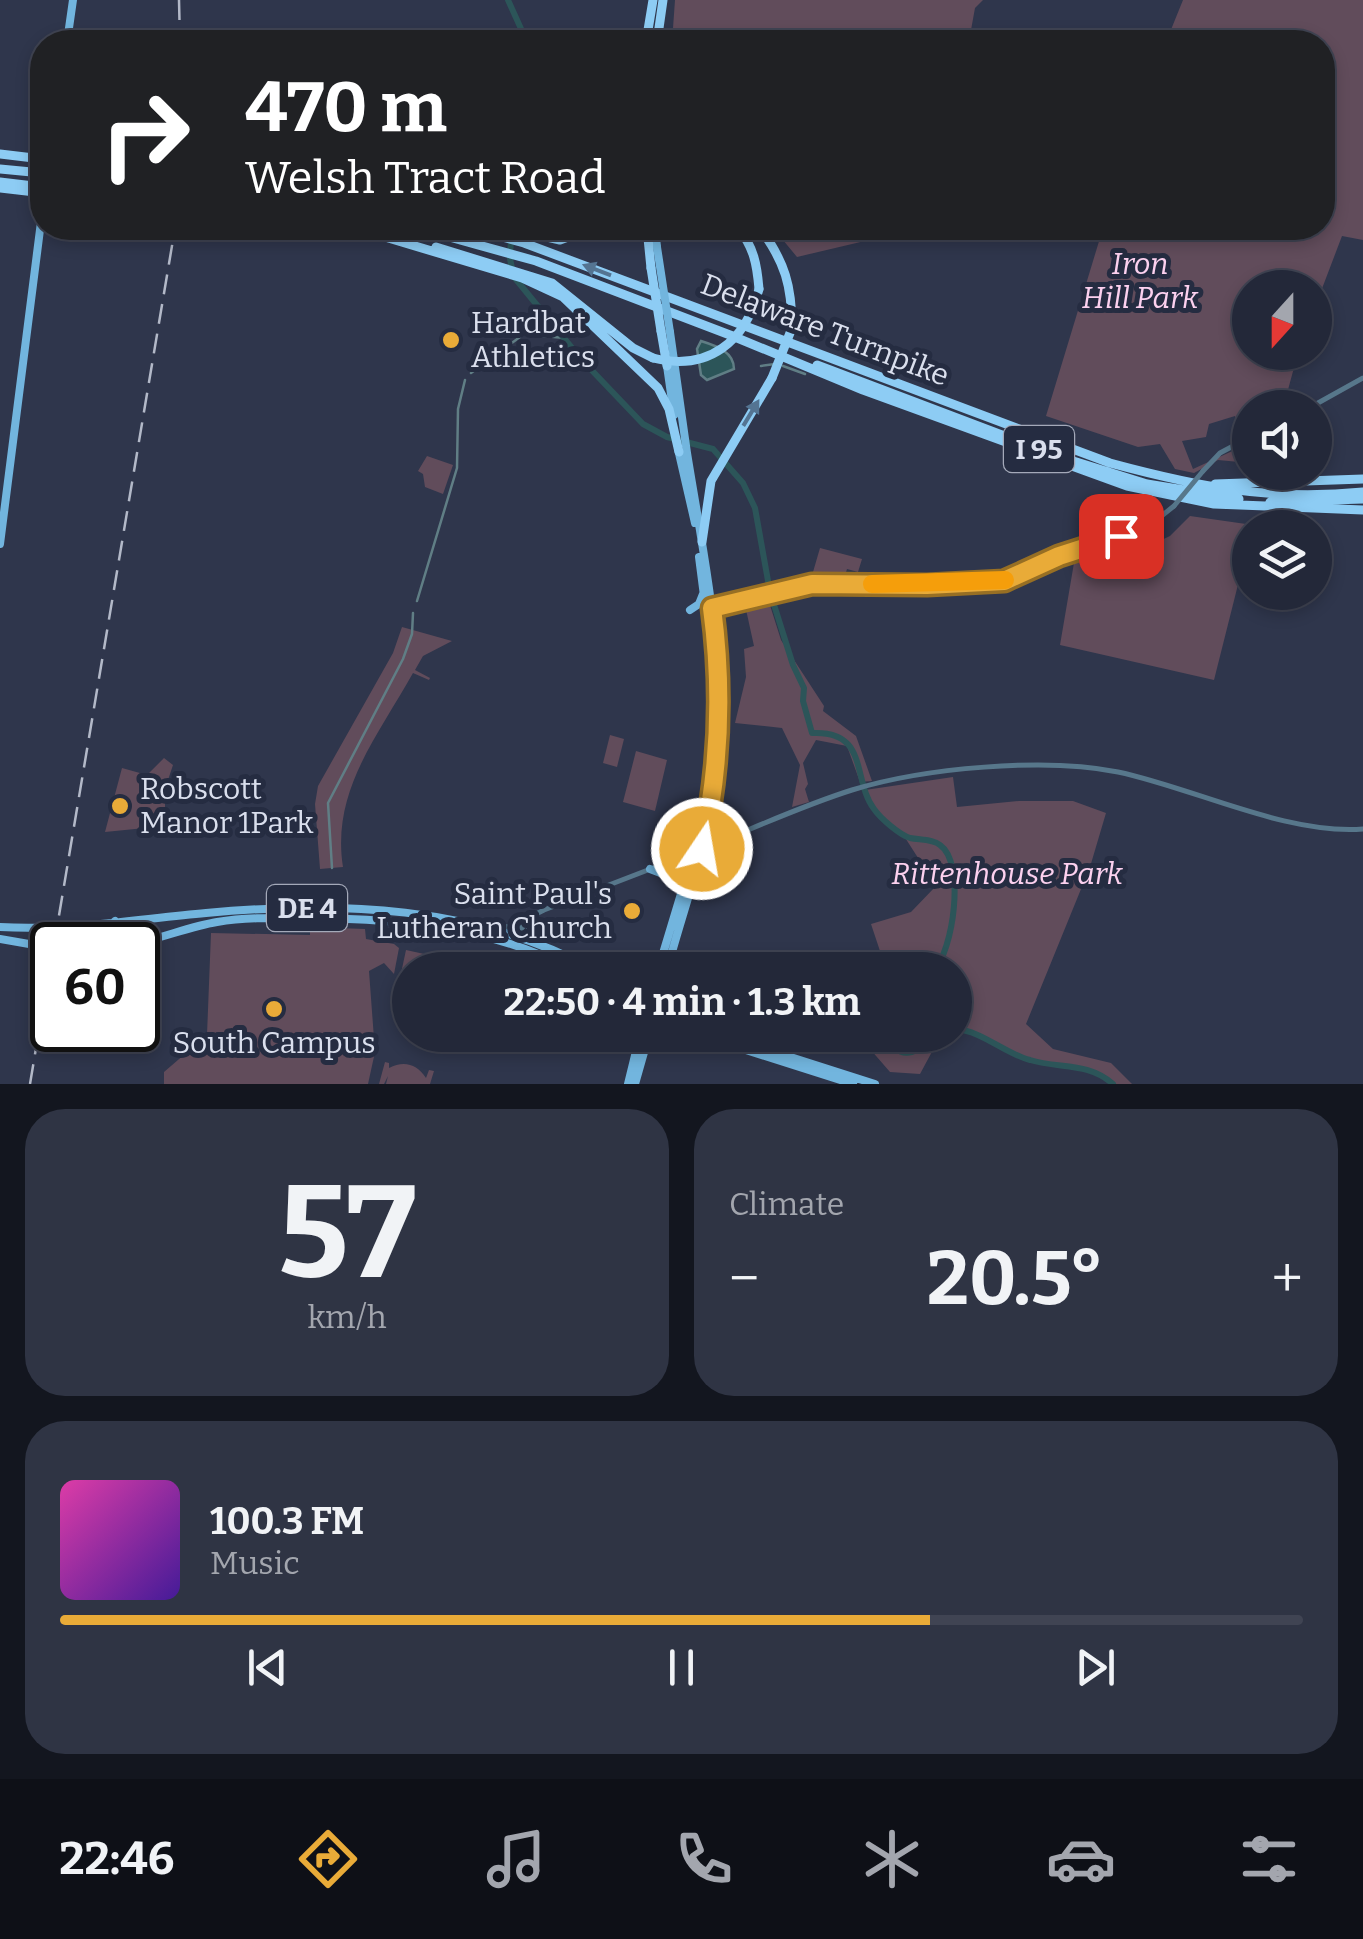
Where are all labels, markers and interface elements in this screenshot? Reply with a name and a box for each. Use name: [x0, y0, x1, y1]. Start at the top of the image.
text: 470 m: [245, 66, 447, 150]
icon: right: [80, 70, 210, 200]
text: Welsh Tract Road: [245, 151, 606, 205]
park label: Iron Hill Park: [1082, 246, 1199, 316]
one-way arrow: [582, 262, 612, 277]
street label: Delaware Turnpike: [696, 266, 954, 394]
north arrow: [1232, 270, 1332, 370]
map controls: [1232, 270, 1332, 610]
place label: Hardbat Athletics: [471, 305, 595, 375]
marker: Hardbat Athletics: [440, 329, 462, 351]
button: sound: [1232, 390, 1332, 490]
one-way arrow: [742, 399, 759, 427]
road number: I 95: [1004, 426, 1074, 472]
pin: [1079, 494, 1164, 579]
icon: arrive: [1094, 509, 1149, 564]
button: layers: [1232, 510, 1332, 610]
place label: Robscott Manor 1Park: [140, 771, 314, 841]
marker: Robscott Manor 1Park: [109, 795, 131, 817]
position arrow: [650, 797, 754, 901]
park label: Rittenhouse Park: [891, 856, 1124, 892]
place label: Saint Paul's Lutheran Church: [376, 876, 612, 946]
road number: DE 4: [267, 885, 347, 931]
marker: Saint Paul's Lutheran Church: [621, 900, 643, 922]
speed limit sign: 60: [30, 922, 160, 1052]
text: 22:50 · 4 min · 1.3 km: [504, 979, 861, 1025]
marker: South Campus: [263, 998, 285, 1020]
place label: South Campus: [172, 1025, 376, 1061]
text: 57: [278, 1155, 416, 1311]
text: Climate: [729, 1185, 844, 1223]
text: 20.5°: [927, 1234, 1104, 1324]
text: −: [729, 1246, 759, 1312]
text: +: [1272, 1246, 1303, 1312]
text: km/h: [307, 1298, 387, 1336]
text: 100.3 FM: [210, 1498, 364, 1544]
text: Music: [210, 1544, 300, 1582]
icon: previous: [240, 1640, 295, 1695]
icon: pause: [654, 1640, 709, 1695]
icon: next: [1068, 1640, 1123, 1695]
icon: directions: [293, 1824, 363, 1894]
icon: music: [481, 1824, 551, 1894]
icon: phone: [669, 1824, 739, 1894]
icon: climate: [857, 1824, 927, 1894]
icon: car: [1046, 1824, 1116, 1894]
icon: filters: [1234, 1824, 1304, 1894]
text: 22:46: [59, 1832, 174, 1886]

